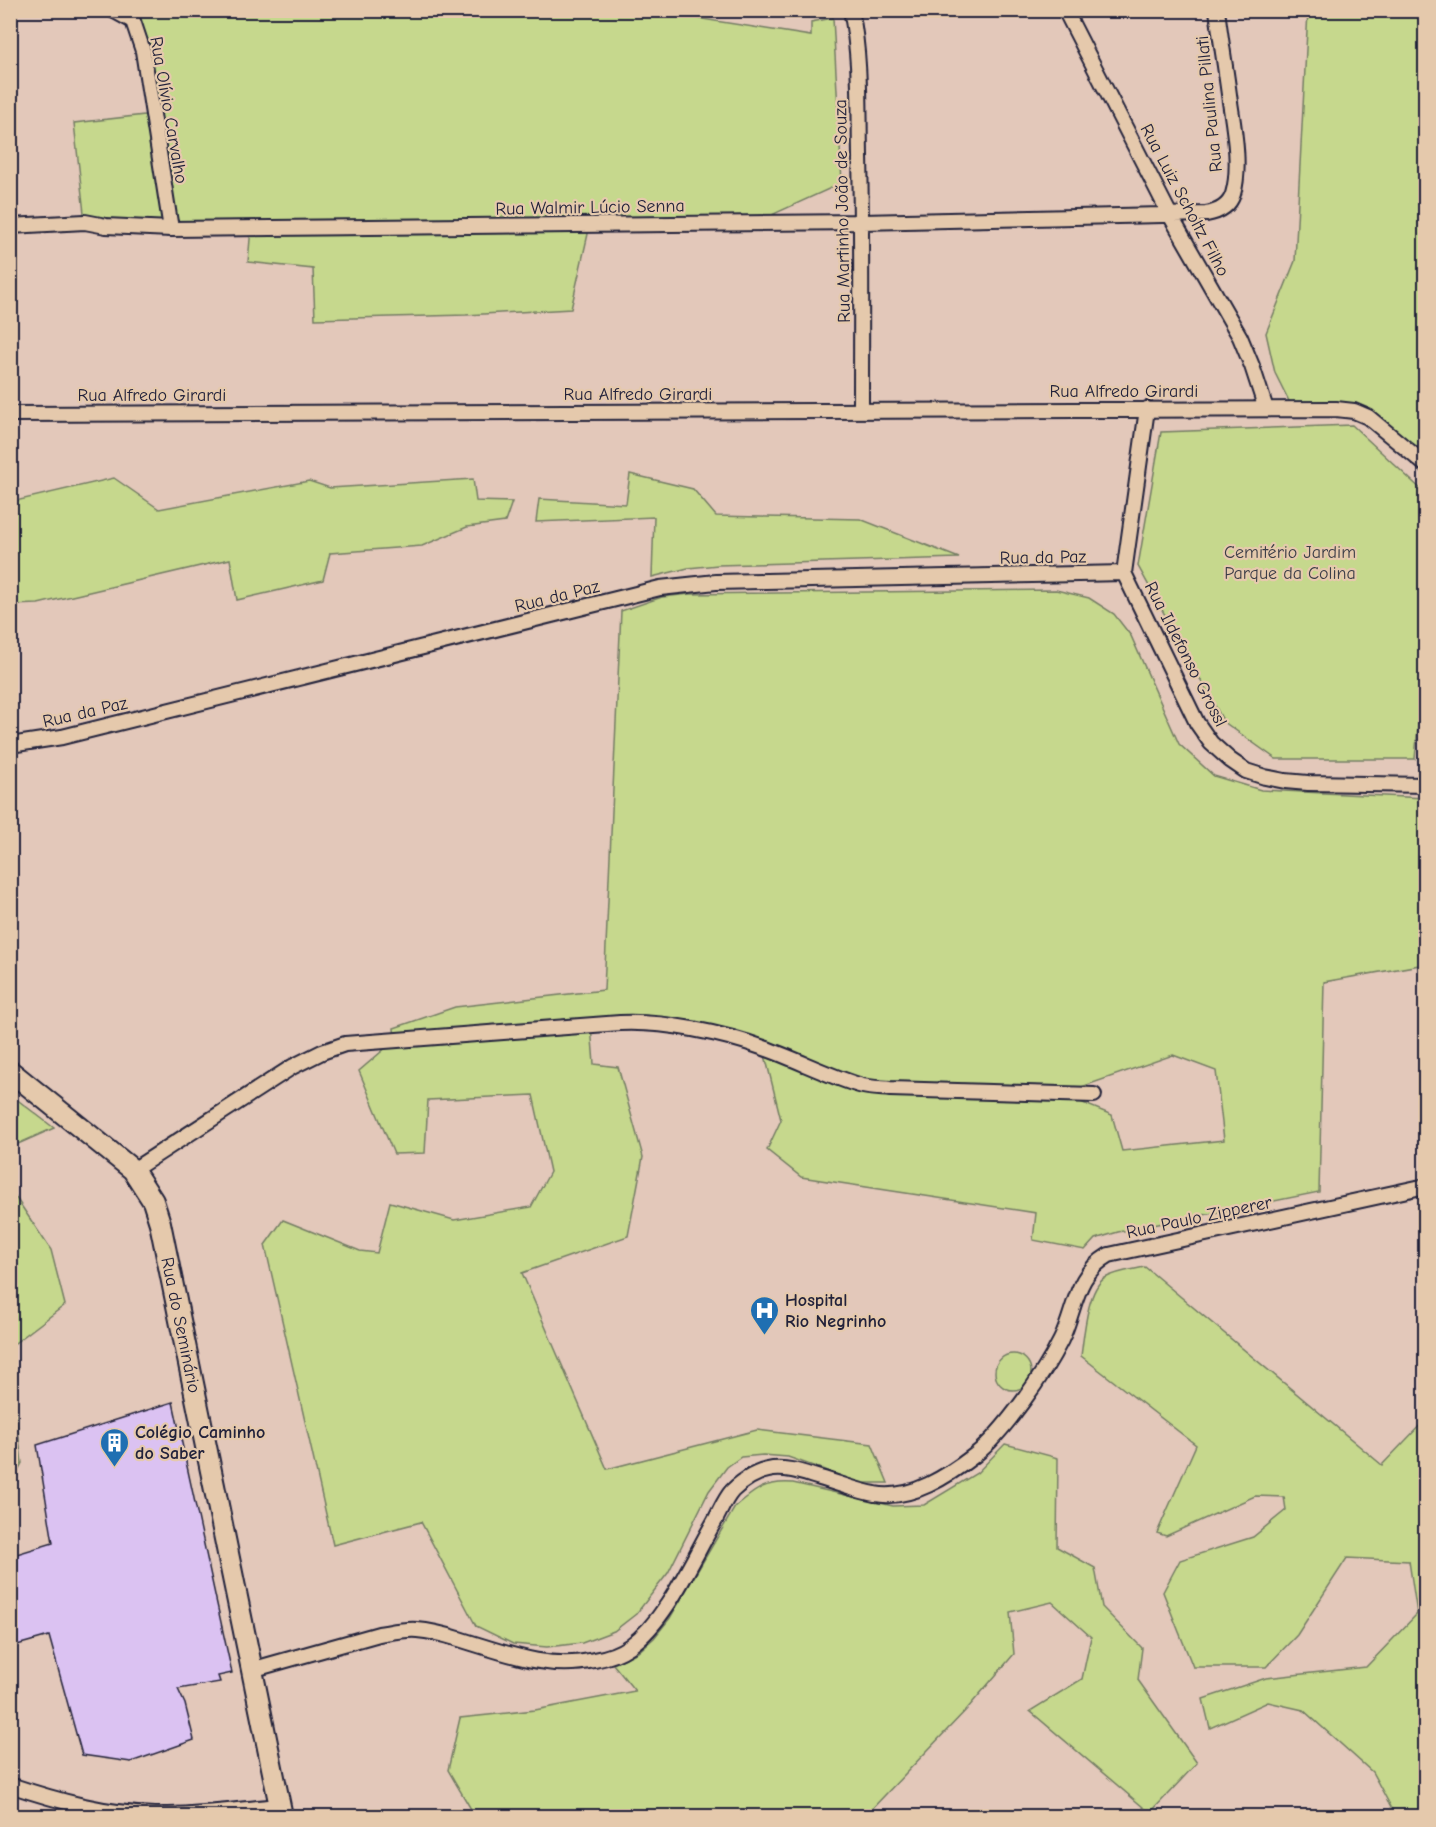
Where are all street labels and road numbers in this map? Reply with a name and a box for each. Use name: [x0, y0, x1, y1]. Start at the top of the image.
street label: Rua Olívio Carvalho: [145, 35, 192, 185]
street label: Rua Paulina Pillati: [1192, 35, 1227, 173]
street label: Rua Martinho João de Souza: [830, 99, 855, 323]
street label: Rua Luiz Scholtz Filho: [1136, 121, 1234, 280]
street label: Rua Walmir Lúcio Senna: [495, 195, 685, 220]
street label: Rua Alfredo Girardi: [1050, 381, 1198, 402]
street label: Rua Alfredo Girardi: [564, 384, 712, 405]
street label: Rua Alfredo Girardi: [78, 385, 226, 406]
street label: Rua da Paz: [1000, 546, 1087, 569]
street label: Rua da Paz: [513, 576, 602, 617]
street label: Rua Ildefonso Grossl: [1140, 578, 1231, 730]
street label: Rua da Paz: [41, 692, 130, 732]
street label: Rua Paulo Zipperer: [1124, 1192, 1275, 1243]
street label: Rua do Seminário: [156, 1255, 205, 1395]

